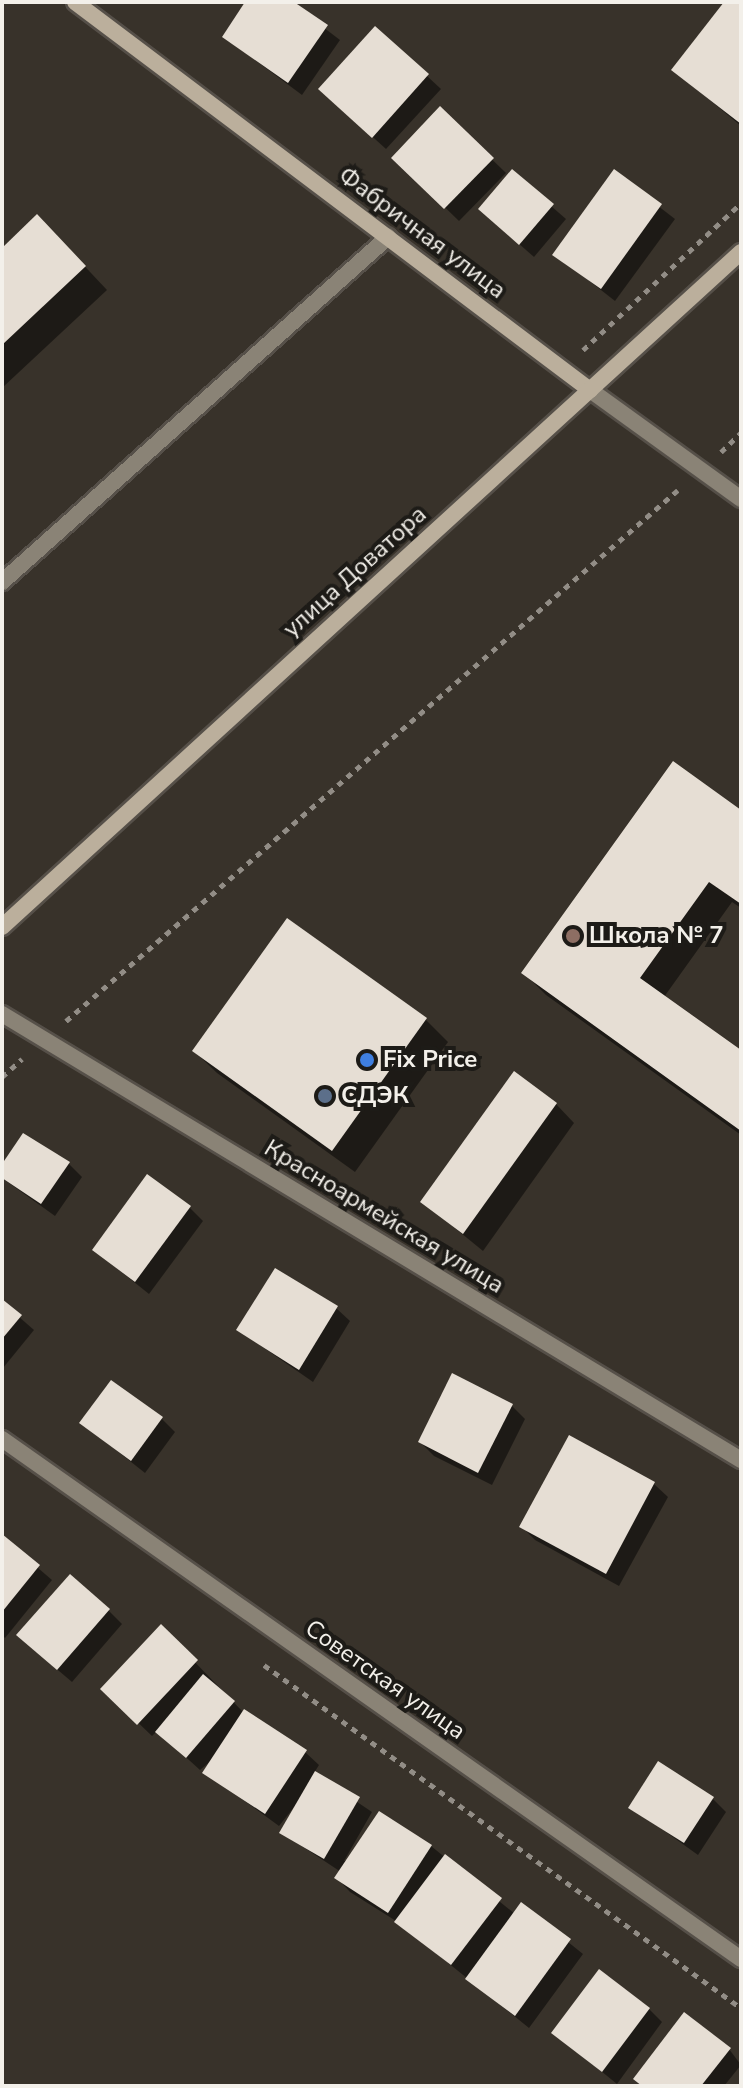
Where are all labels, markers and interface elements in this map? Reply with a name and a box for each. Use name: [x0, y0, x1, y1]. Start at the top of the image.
street label: Фабричная улица: [333, 161, 511, 305]
street label: улица Доватора: [277, 500, 433, 644]
place label: Школа № 7: [589, 922, 724, 950]
marker: Школа № 7: [564, 927, 582, 945]
place label: Fix Price: [383, 1046, 477, 1074]
marker: Fix Price: [358, 1051, 376, 1069]
place label: СДЭК: [341, 1082, 409, 1110]
marker: СДЭК: [316, 1087, 334, 1105]
street label: Красноармейская улица: [259, 1134, 509, 1300]
street label: Советская улица: [299, 1614, 471, 1746]

